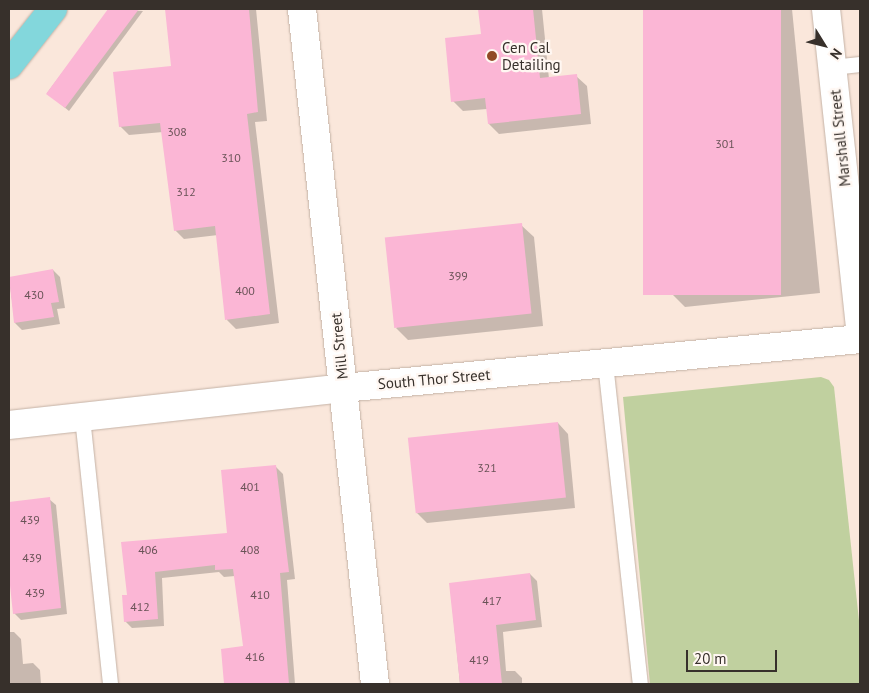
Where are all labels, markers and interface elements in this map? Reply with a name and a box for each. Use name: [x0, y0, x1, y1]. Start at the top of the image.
north arrow: [799, 20, 849, 70]
place label: Cen Cal Detailing: [502, 38, 561, 73]
text: N: [826, 45, 846, 63]
marker: Cen Cal Detailing: [486, 50, 498, 62]
street label: Marshall Street: [826, 89, 854, 187]
house number: 308: [167, 125, 187, 139]
house number: 301: [715, 137, 735, 151]
house number: 310: [221, 151, 241, 165]
house number: 312: [176, 185, 196, 199]
house number: 399: [448, 269, 468, 283]
house number: 400: [235, 284, 255, 298]
house number: 430: [24, 288, 44, 302]
street label: Mill Street: [327, 312, 351, 380]
street label: South Thor Street: [377, 365, 491, 393]
house number: 321: [477, 461, 497, 475]
house number: 401: [240, 480, 260, 494]
house number: 439: [20, 513, 40, 527]
house number: 406: [138, 543, 158, 557]
house number: 408: [240, 543, 260, 557]
house number: 439: [22, 551, 42, 565]
house number: 439: [25, 586, 45, 600]
house number: 410: [250, 588, 270, 602]
house number: 417: [482, 594, 502, 608]
house number: 412: [130, 600, 150, 614]
scale bar: [689, 640, 780, 672]
text: 20 m: [694, 649, 727, 668]
house number: 416: [245, 650, 265, 664]
house number: 419: [469, 653, 489, 667]

